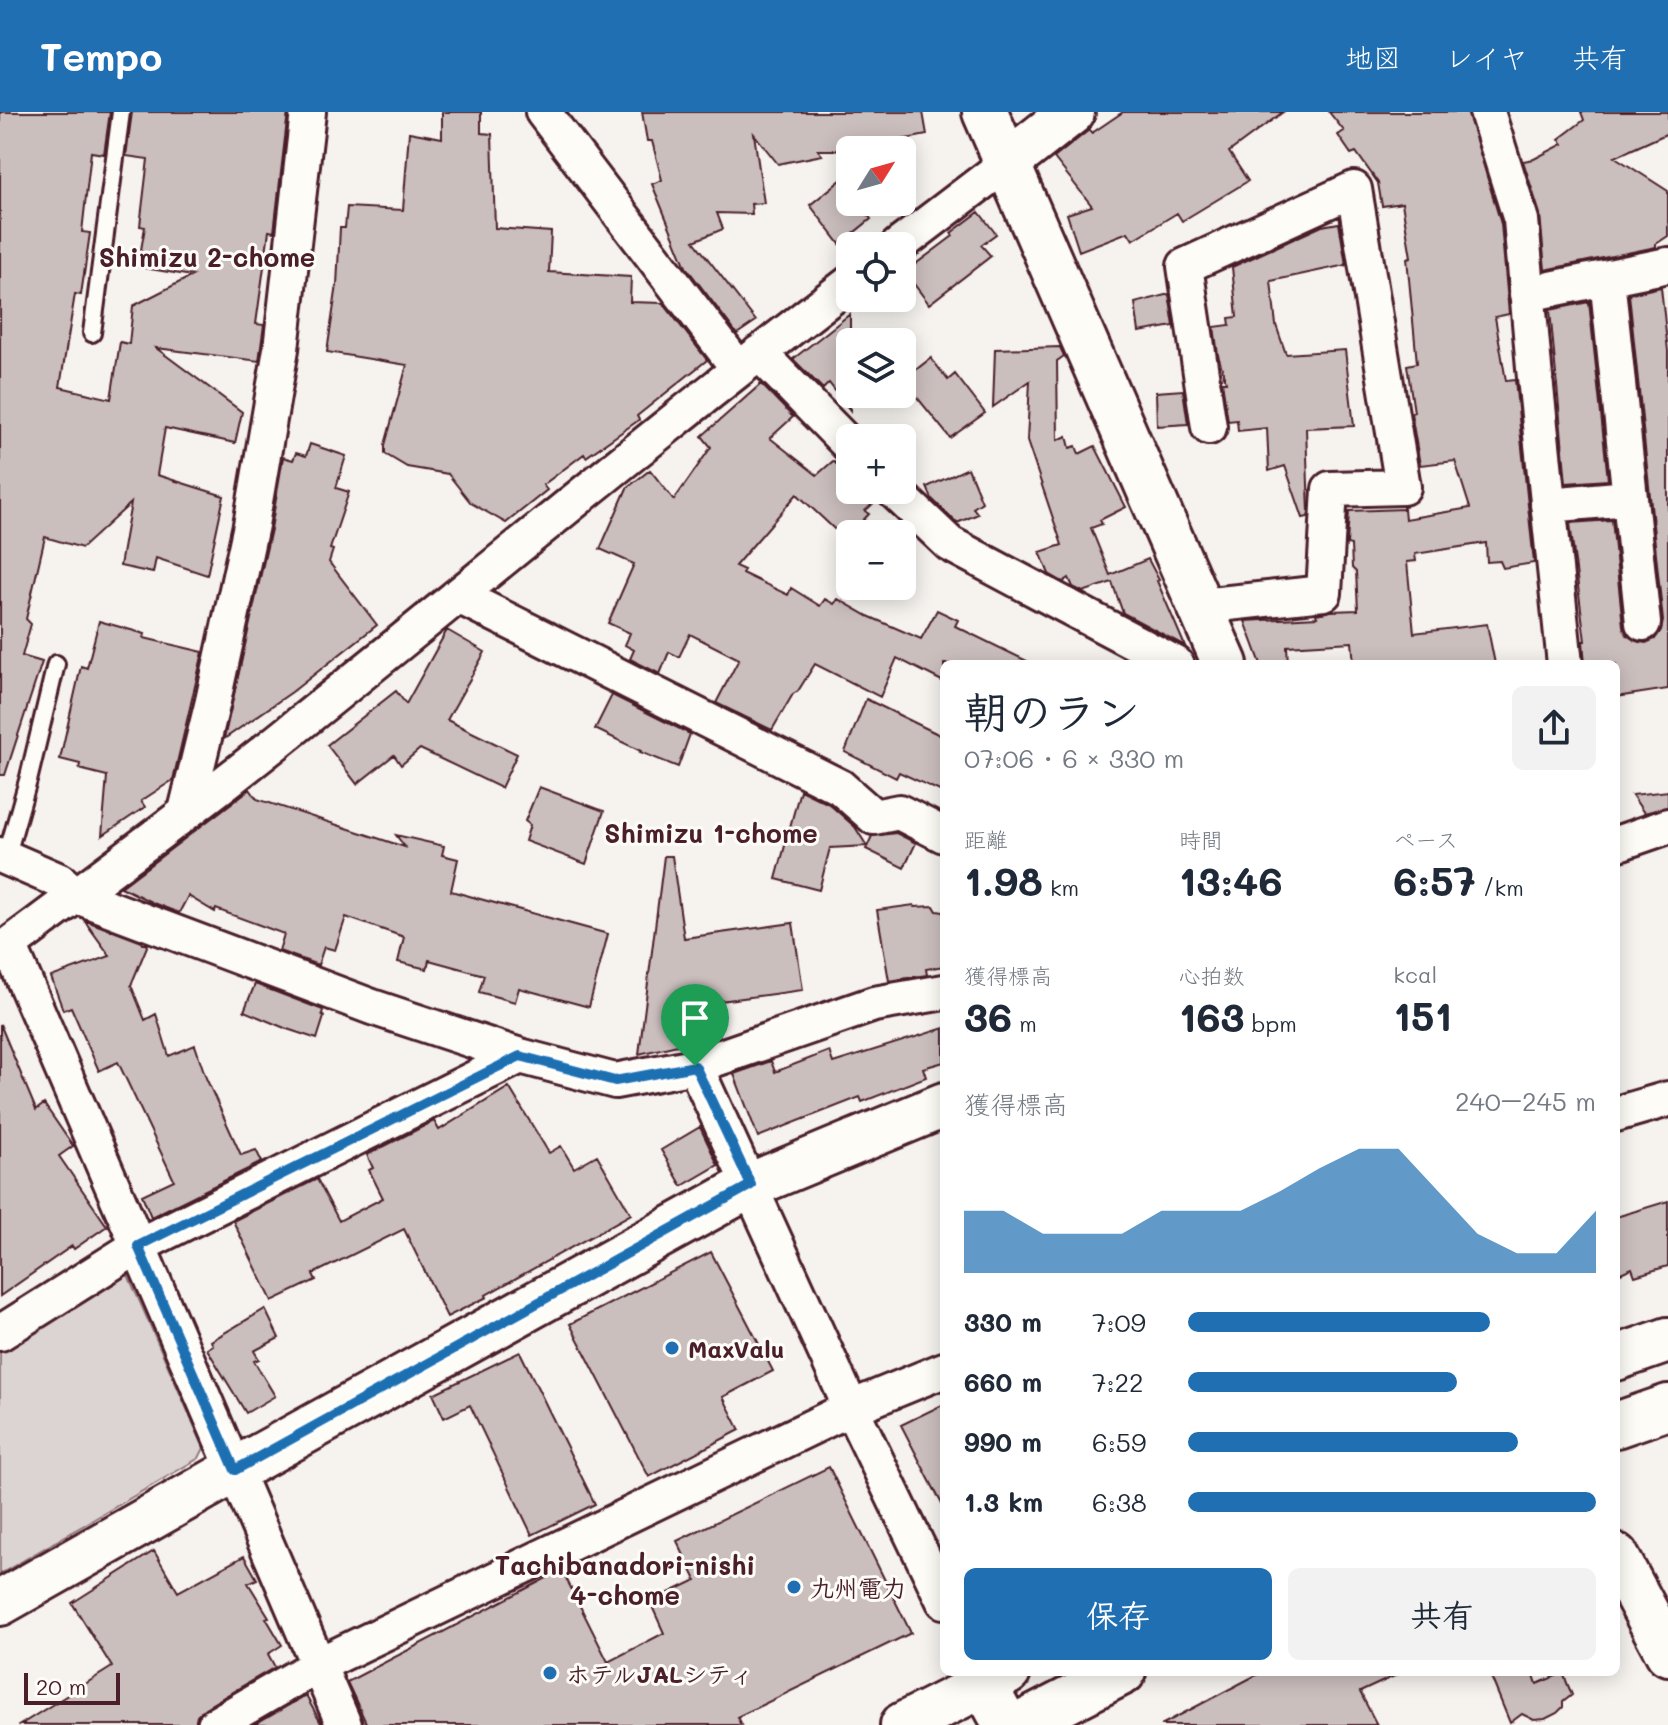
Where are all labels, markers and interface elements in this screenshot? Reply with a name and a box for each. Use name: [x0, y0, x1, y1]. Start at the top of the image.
text: Tempo: [40, 31, 162, 81]
text: 地図: [1345, 39, 1401, 75]
text: レイヤ: [1445, 39, 1528, 75]
text: 共有: [1572, 39, 1628, 75]
north arrow: [836, 136, 916, 216]
map controls: [836, 136, 916, 600]
button: locate: [836, 232, 916, 312]
district label: Shimizu 2-chome: [99, 240, 315, 274]
button: layers: [836, 328, 916, 408]
button: +: [836, 424, 916, 504]
button: −: [836, 520, 916, 600]
text: 朝のラン: [964, 682, 1140, 739]
button: share: [1512, 686, 1596, 770]
text: 07:06 · 6 × 330 m: [964, 741, 1184, 775]
district label: Shimizu 1-chome: [604, 816, 818, 850]
text: 距離: [964, 825, 1008, 854]
text: 時間: [1179, 825, 1223, 854]
text: ペース: [1393, 825, 1458, 854]
text: 1.98: [964, 854, 1043, 906]
text: 13:46: [1179, 854, 1283, 906]
text: 6:57: [1393, 854, 1476, 906]
text: km: [1043, 873, 1079, 902]
text: /km: [1476, 873, 1524, 902]
text: kcal: [1393, 960, 1437, 989]
text: 獲得標高: [964, 961, 1052, 990]
text: 心拍数: [1179, 961, 1245, 990]
pin: [661, 984, 729, 1066]
text: 151: [1393, 989, 1452, 1041]
text: 36: [964, 990, 1012, 1042]
text: 163: [1179, 990, 1245, 1042]
icon: arrive: [673, 996, 717, 1040]
text: m: [1012, 1009, 1037, 1038]
text: bpm: [1245, 1009, 1297, 1038]
text: 240–245 m: [1455, 1084, 1596, 1118]
text: 獲得標高: [964, 1087, 1068, 1121]
text: 330 m: [964, 1305, 1042, 1339]
text: 7:09: [1092, 1305, 1146, 1339]
place label: MaxValu: [688, 1333, 784, 1364]
marker: MaxValu: [663, 1339, 681, 1357]
text: 660 m: [964, 1365, 1042, 1399]
text: 7:22: [1092, 1365, 1143, 1399]
text: 990 m: [964, 1425, 1042, 1459]
text: 6:59: [1092, 1425, 1146, 1459]
text: 1.3 km: [964, 1485, 1043, 1519]
text: 6:38: [1092, 1485, 1147, 1519]
district label: Tachibanadori-nishi 4-chome: [495, 1548, 755, 1612]
button: 保存: [964, 1568, 1272, 1660]
button: 共有: [1288, 1568, 1596, 1660]
place label: 九州電力: [810, 1572, 906, 1603]
marker: 九州電力: [785, 1578, 803, 1596]
place label: ホテルJALシティ: [566, 1658, 754, 1689]
marker: ホテルJALシティ: [541, 1664, 559, 1682]
scale bar: [24, 1669, 120, 1705]
text: 20 m: [36, 1672, 86, 1701]

